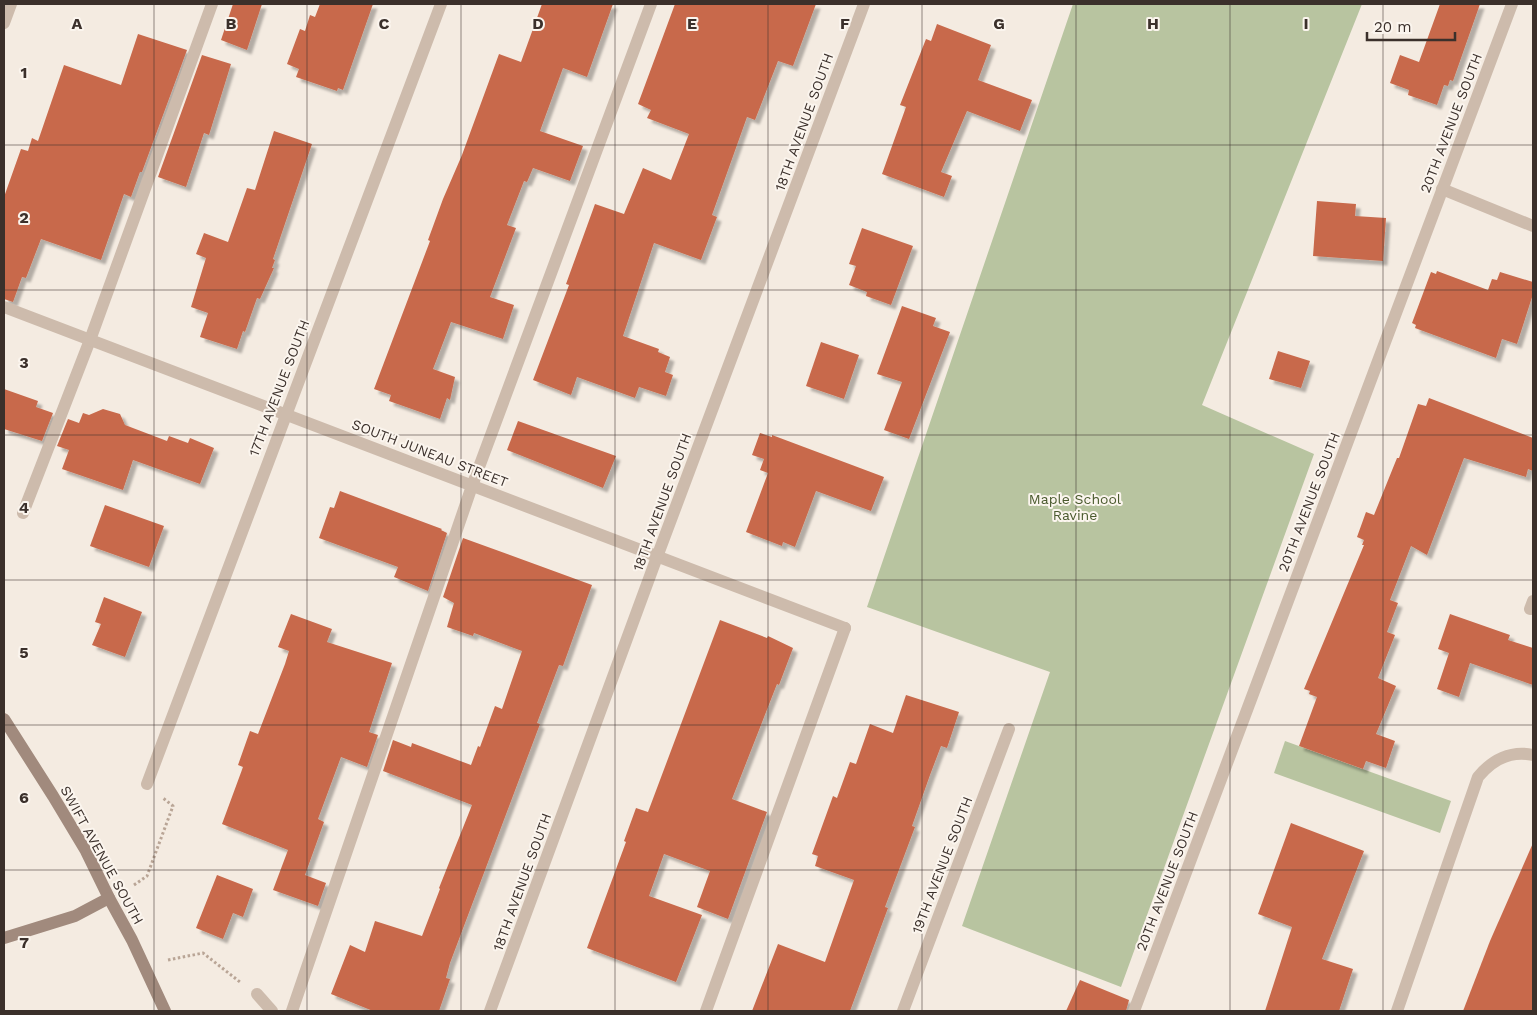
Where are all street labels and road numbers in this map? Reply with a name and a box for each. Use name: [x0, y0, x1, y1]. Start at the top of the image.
street label: 18TH AVENUE SOUTH: [772, 51, 836, 193]
street label: 20TH AVENUE SOUTH: [1417, 51, 1485, 195]
street label: 17TH AVENUE SOUTH: [246, 318, 312, 458]
street label: SOUTH JUNEAU STREET: [350, 416, 511, 490]
street label: 20TH AVENUE SOUTH: [1275, 430, 1343, 574]
street label: 18TH AVENUE SOUTH: [630, 431, 694, 573]
street label: SWIFT AVENUE SOUTH: [57, 783, 147, 927]
street label: 19TH AVENUE SOUTH: [909, 794, 975, 936]
street label: 20TH AVENUE SOUTH: [1133, 809, 1201, 953]
street label: 18TH AVENUE SOUTH: [490, 811, 554, 953]

